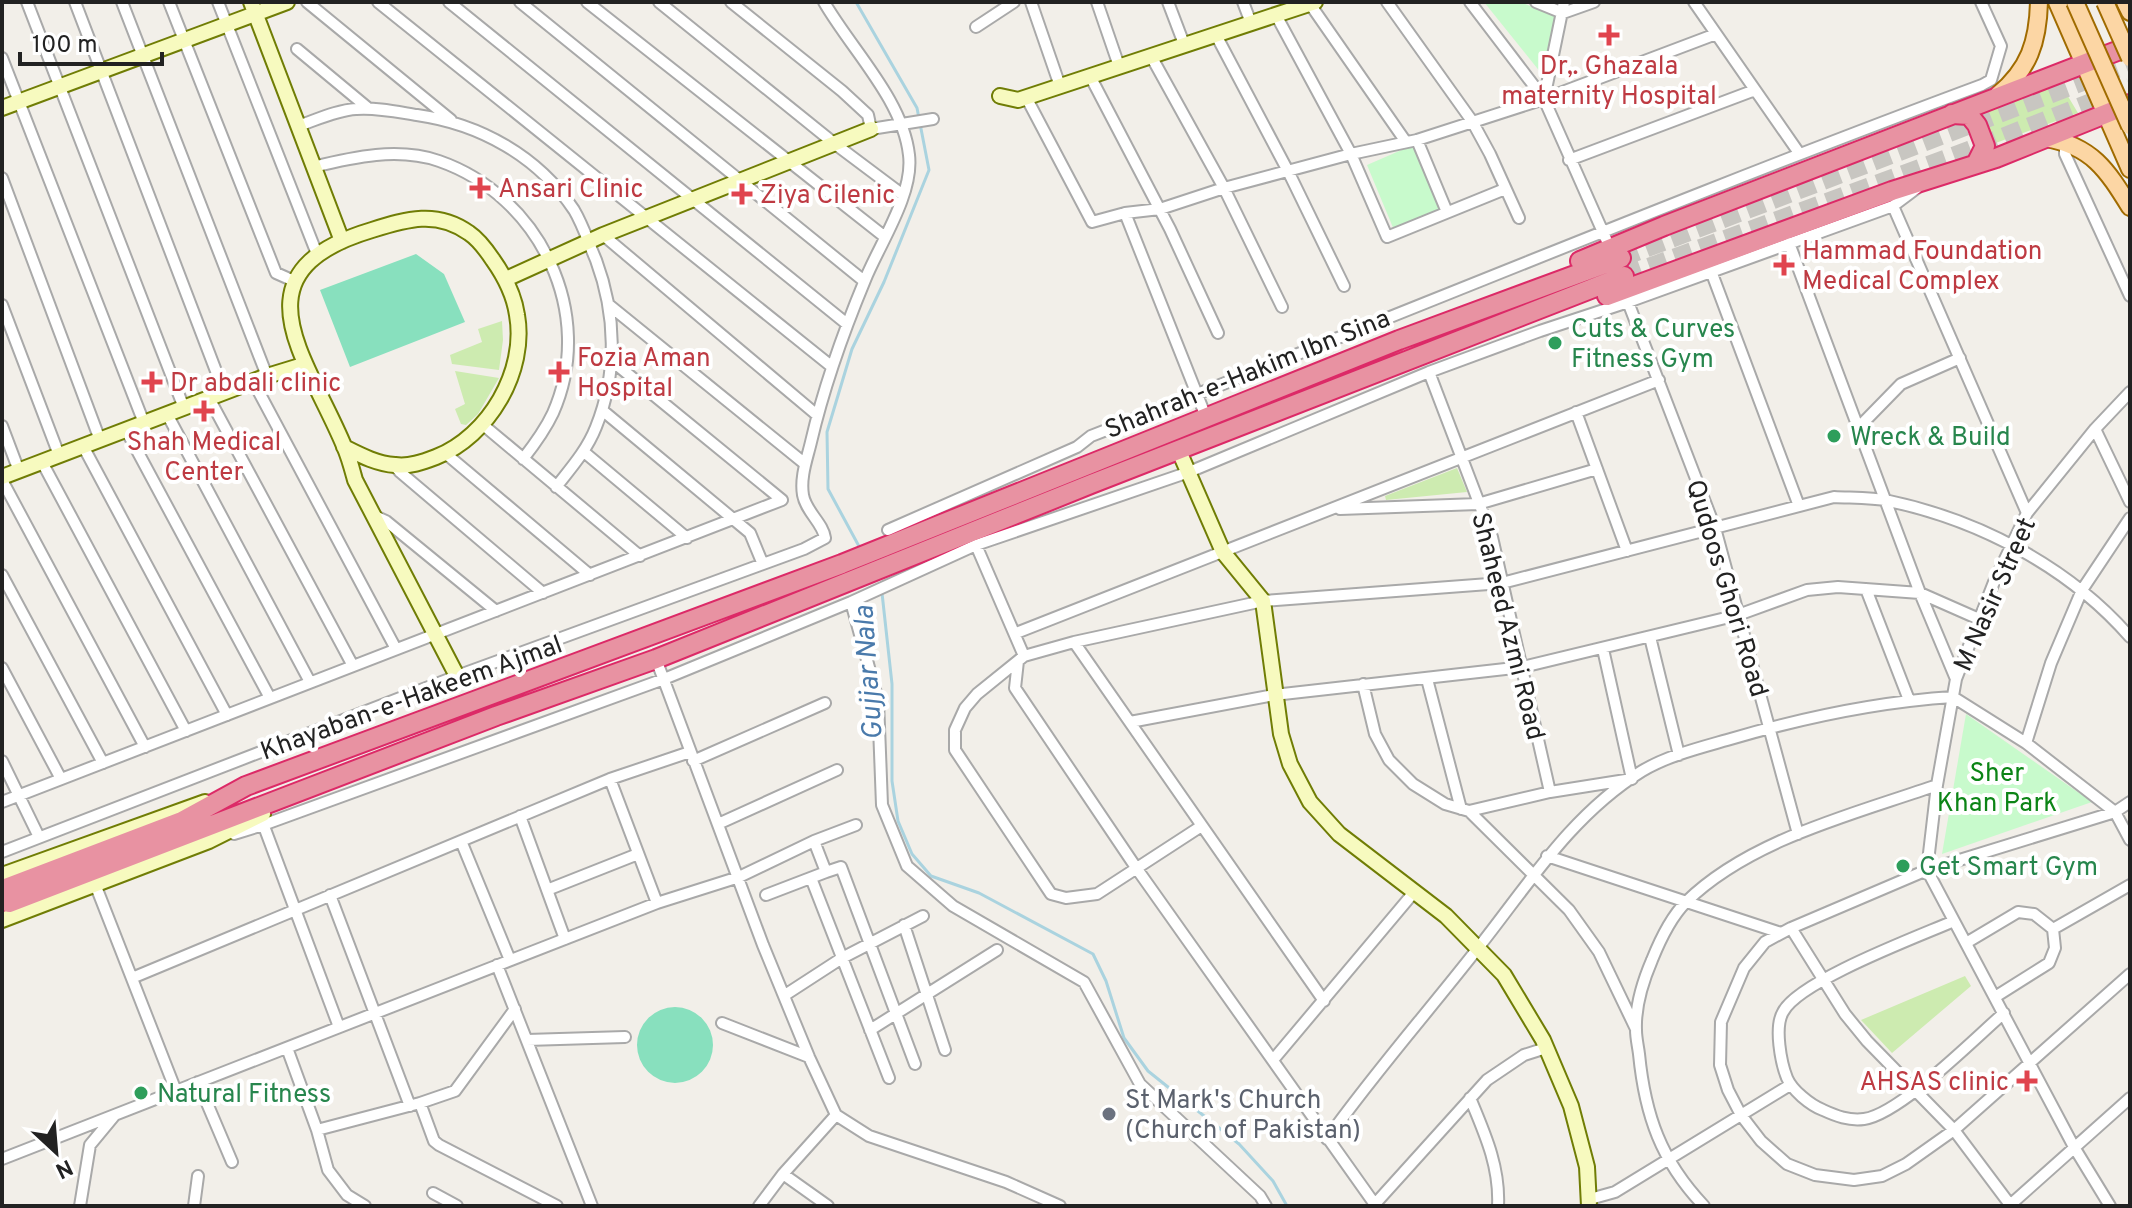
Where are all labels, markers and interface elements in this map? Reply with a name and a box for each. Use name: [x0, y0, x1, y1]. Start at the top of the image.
scale bar: [20, 16, 162, 66]
marker: Dr,. Ghazala maternity Hospital: [1598, 24, 1620, 46]
text: 100 m: [32, 31, 98, 61]
place label: Dr,. Ghazala maternity Hospital: [1501, 51, 1717, 114]
place label: Ansari Clinic: [498, 174, 643, 207]
marker: Ansari Clinic: [469, 177, 491, 199]
place label: Ziya Cilenic: [760, 180, 895, 213]
marker: Ziya Cilenic: [731, 183, 753, 205]
place label: Hammad Foundation Medical Complex: [1802, 236, 2042, 299]
marker: Hammad Foundation Medical Complex: [1773, 254, 1795, 276]
street label: Shahrah-e-Hakim Ibn Sina: [1101, 303, 1395, 448]
place label: Cuts & Curves Fitness Gym: [1571, 314, 1735, 377]
marker: Cuts & Curves Fitness Gym: [1546, 334, 1564, 352]
place label: Fozia Aman Hospital: [577, 343, 711, 406]
marker: Fozia Aman Hospital: [548, 361, 570, 383]
place label: Dr abdali clinic: [170, 368, 341, 401]
marker: Dr abdali clinic: [141, 371, 163, 393]
marker: Shah Medical Center: [193, 400, 215, 422]
place label: Wreck & Build: [1850, 422, 2011, 455]
place label: Shah Medical Center: [127, 427, 281, 490]
marker: Wreck & Build: [1825, 427, 1843, 445]
street label: Qudoos Ghori Road: [1677, 476, 1774, 702]
street label: Shaheed Azmi Road: [1462, 509, 1551, 744]
street label: M Nasir Street: [1948, 513, 2045, 677]
water label: Gujjar Nala: [847, 604, 893, 741]
street label: Khayaban-e-Hakeem Ajmal: [256, 629, 567, 769]
park label: Sher Khan Park: [1937, 758, 2057, 821]
place label: Get Smart Gym: [1919, 852, 2098, 885]
marker: Get Smart Gym: [1894, 857, 1912, 875]
place label: AHSAS clinic: [1859, 1067, 2009, 1100]
marker: AHSAS clinic: [2016, 1070, 2038, 1092]
place label: Natural Fitness: [157, 1079, 331, 1112]
marker: Natural Fitness: [132, 1084, 150, 1102]
place label: St Mark's Church (Church of Pakistan): [1125, 1085, 1361, 1148]
marker: St Mark's Church (Church of Pakistan): [1100, 1105, 1118, 1123]
north arrow: [16, 1112, 96, 1192]
text: N: [51, 1152, 77, 1183]

